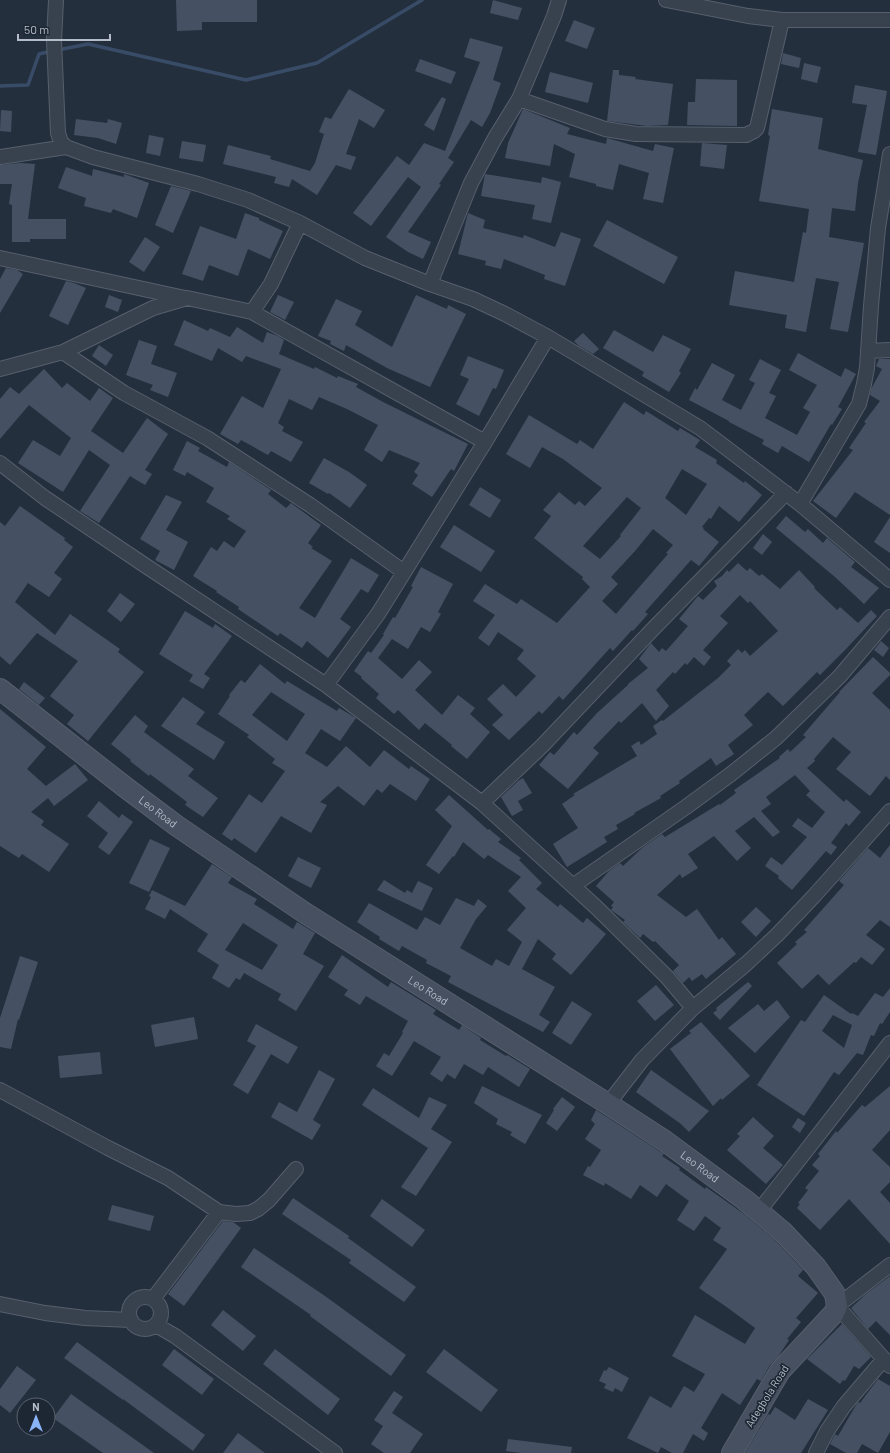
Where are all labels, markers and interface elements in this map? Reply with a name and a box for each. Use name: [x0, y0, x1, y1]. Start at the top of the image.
scale bar: [18, 16, 110, 42]
text: 50 m: [24, 22, 49, 36]
street label: Leo Road: [136, 793, 180, 830]
street label: Leo Road: [406, 973, 451, 1008]
street label: Leo Road: [678, 1148, 722, 1185]
street label: Adegbola Road: [742, 1362, 791, 1429]
north arrow: [16, 1397, 56, 1437]
text: N: [32, 1400, 40, 1413]

